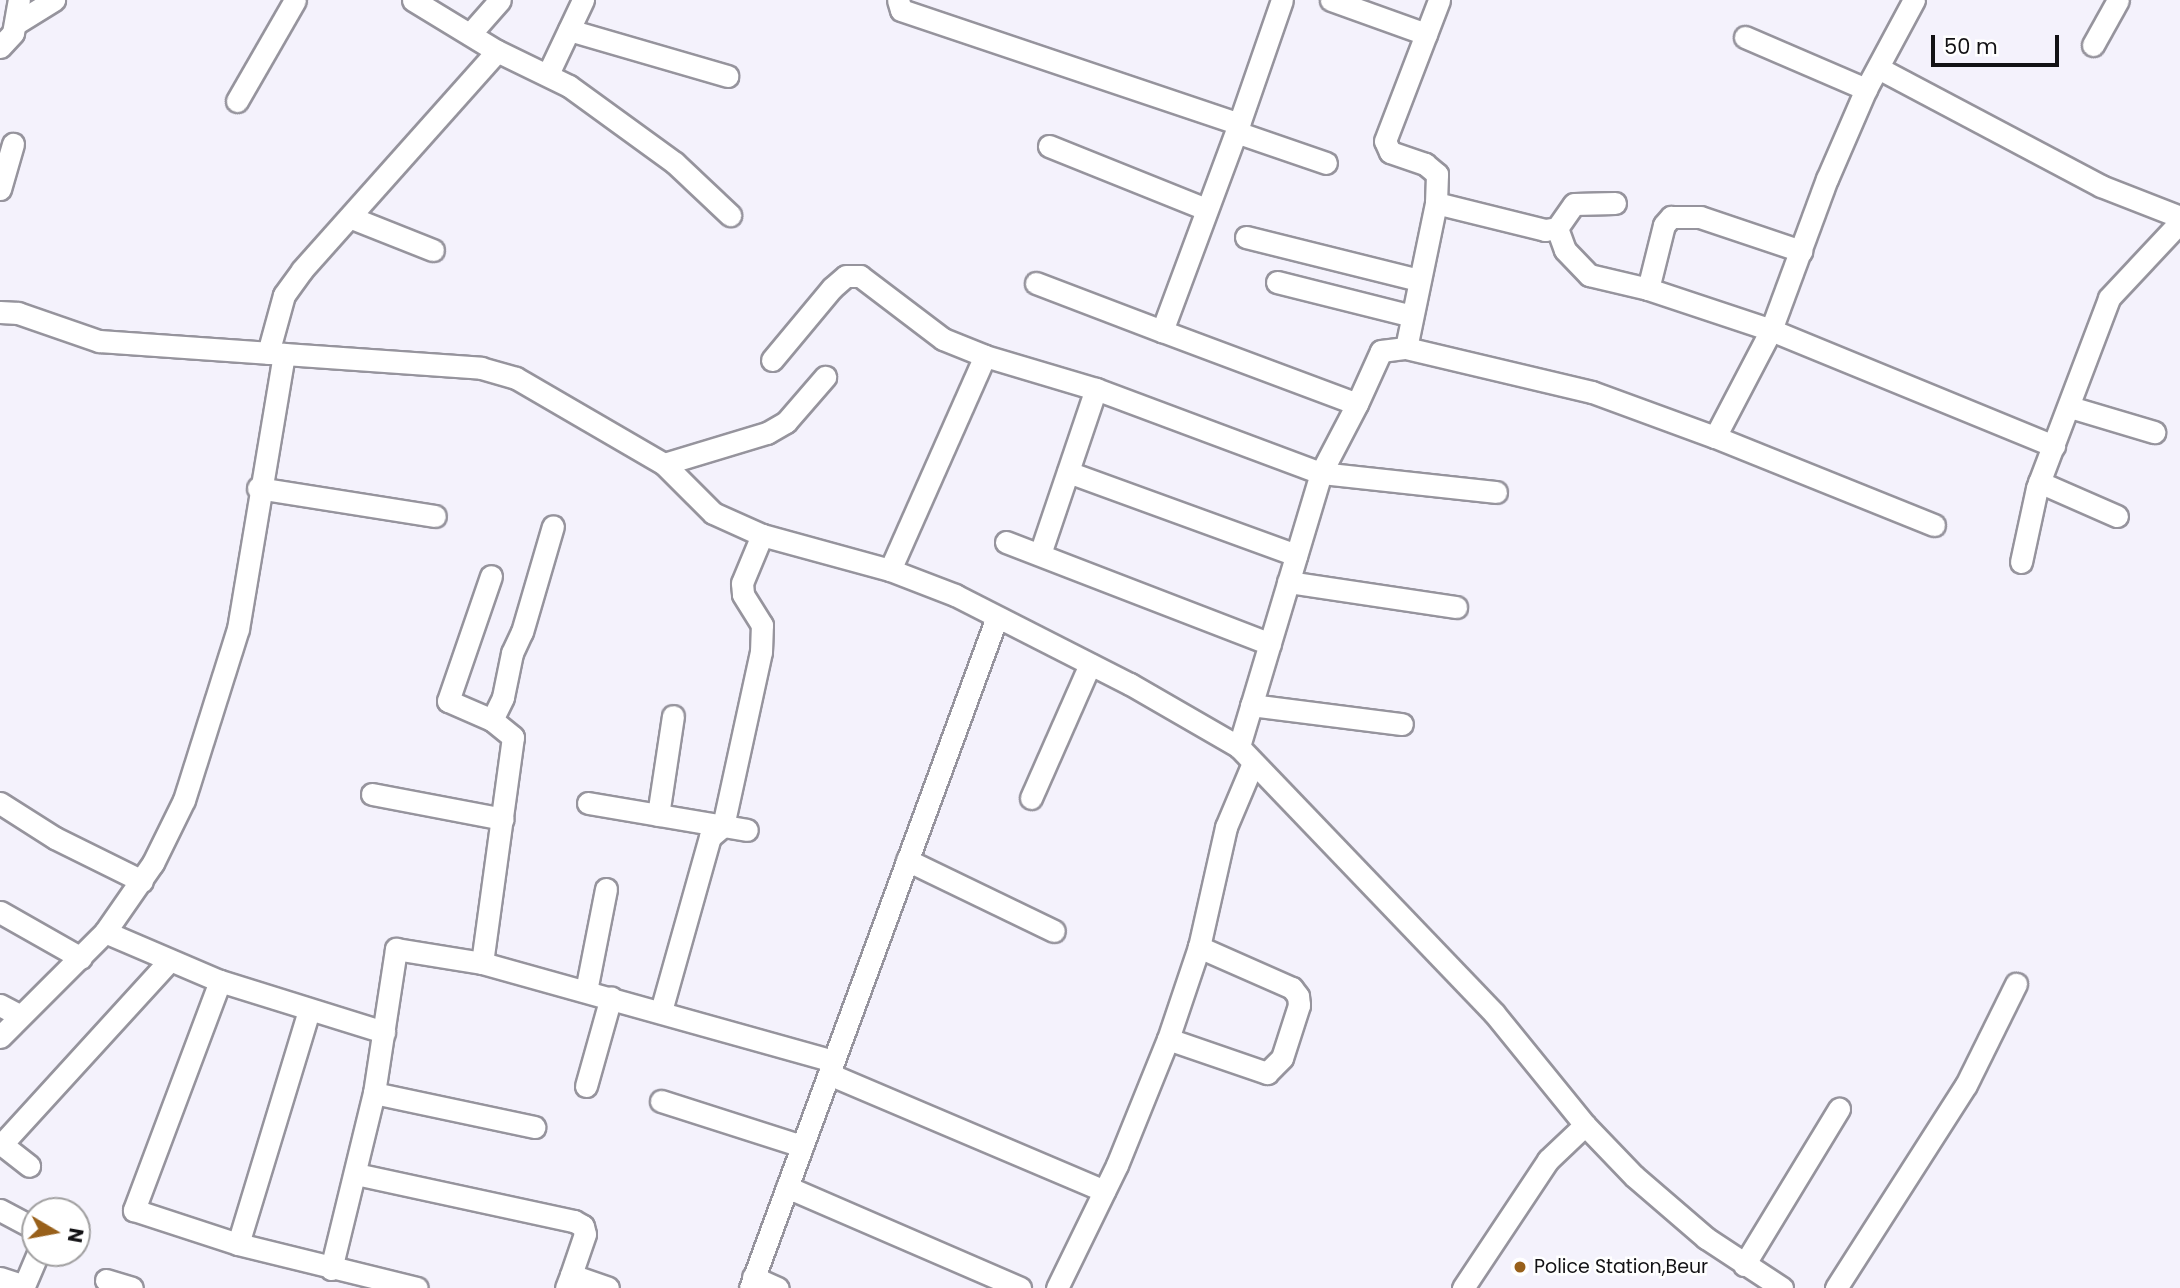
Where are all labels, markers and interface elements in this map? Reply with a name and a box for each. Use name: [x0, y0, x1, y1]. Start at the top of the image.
scale bar: [1935, 21, 2063, 65]
text: 50 m: [1944, 32, 1998, 61]
north arrow: [21, 1197, 91, 1267]
text: N: [61, 1226, 90, 1245]
place label: Police Station,Beur: [1534, 1256, 1708, 1278]
marker: Police Station,Beur: [1512, 1259, 1528, 1275]

